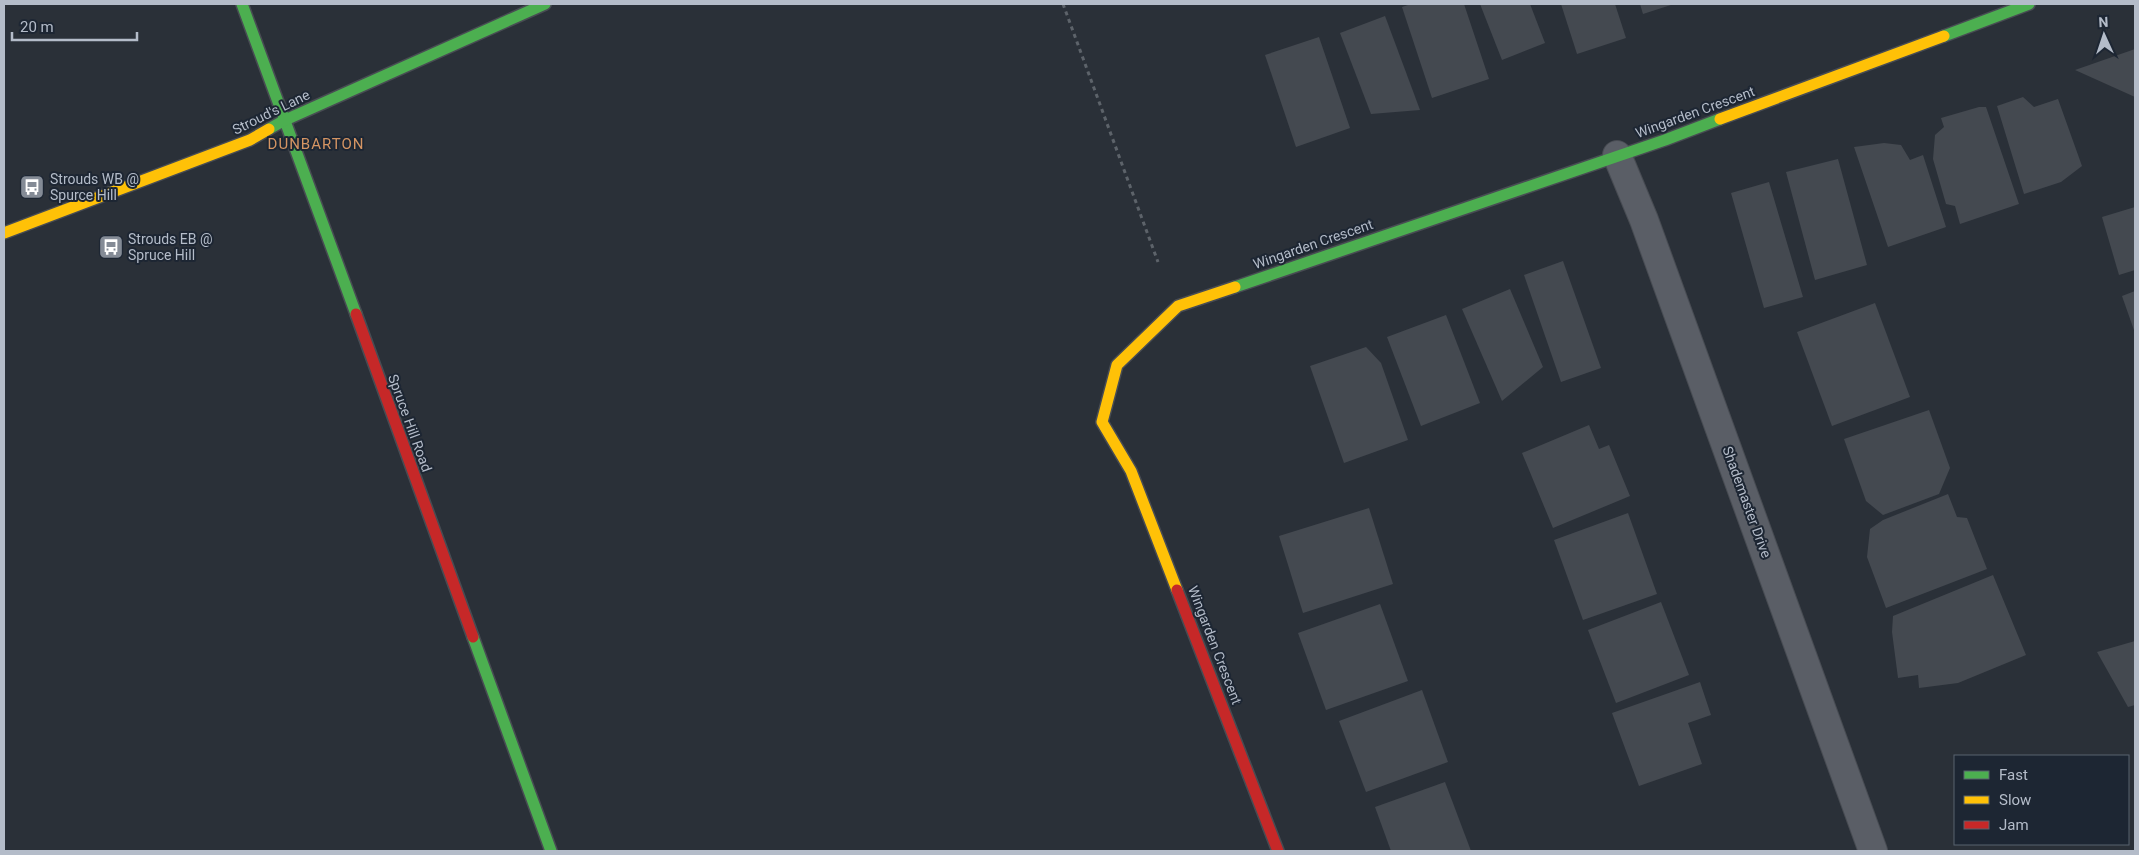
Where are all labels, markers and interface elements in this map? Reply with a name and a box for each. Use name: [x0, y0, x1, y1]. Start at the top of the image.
scale bar: [12, 10, 138, 42]
north arrow: [2079, 10, 2129, 60]
text: N: [2098, 14, 2109, 30]
text: 20 m: [20, 18, 54, 36]
street label: Wingarden Crescent: [1633, 83, 1757, 141]
street label: Stroud's Lane: [230, 86, 312, 138]
district label: DUNBARTON: [268, 135, 364, 153]
place label: Strouds WB @ Spurce Hill: [50, 171, 139, 203]
bus stop icon: Strouds WB @ Spurce Hill: [19, 174, 45, 200]
street label: Wingarden Crescent: [1251, 216, 1375, 272]
place label: Strouds EB @ Spruce Hill: [128, 231, 213, 263]
bus stop icon: Strouds EB @ Spruce Hill: [98, 234, 124, 260]
street label: Spruce Hill Road: [385, 372, 435, 474]
street label: Shademaster Drive: [1719, 444, 1775, 560]
street label: Wingarden Crescent: [1185, 583, 1245, 707]
legend: [1954, 755, 2129, 845]
text: Fast: [1999, 766, 2028, 784]
text: Slow: [1999, 791, 2031, 809]
text: Jam: [1999, 816, 2029, 834]

